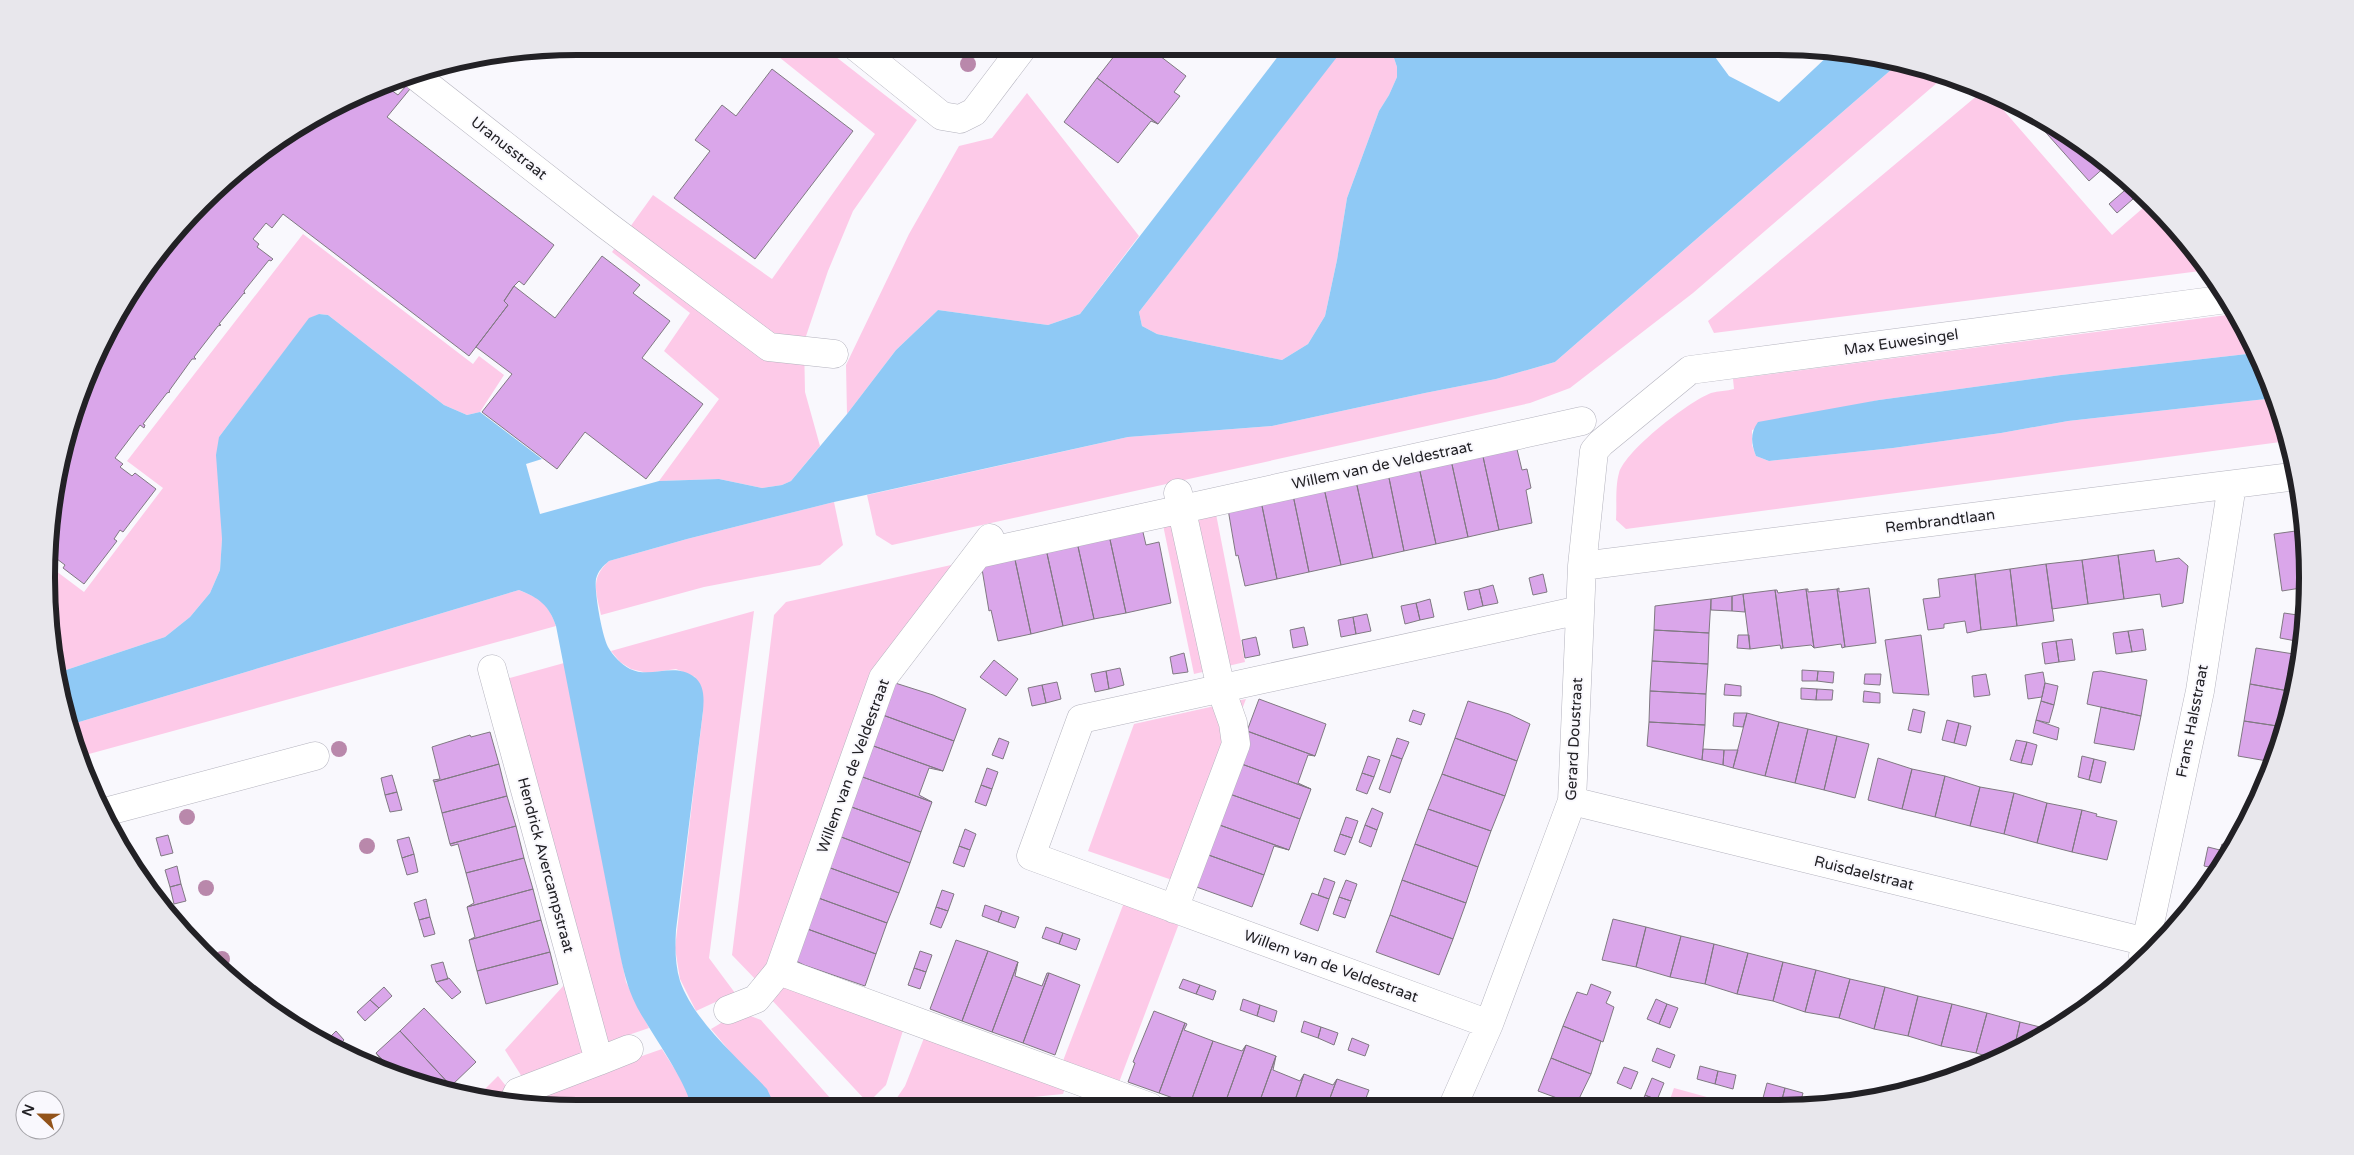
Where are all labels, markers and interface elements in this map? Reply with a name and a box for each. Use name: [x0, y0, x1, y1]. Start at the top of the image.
street label: Uranusstraat: [467, 113, 551, 183]
street label: Max Euwesingel: [1843, 325, 1959, 359]
street label: Willem van de Veldestraat: [1290, 437, 1474, 493]
street label: Rembrandtlaan: [1884, 505, 1996, 537]
street label: Frans Halsstraat: [2172, 663, 2212, 779]
street label: Willem van de Veldestraat: [813, 676, 893, 856]
street label: Gerard Doustraat: [1562, 677, 1586, 801]
street label: Hendrick Avercampstraat: [514, 775, 578, 955]
street label: Ruisdaelstraat: [1812, 852, 1916, 894]
street label: Willem van de Veldestraat: [1241, 926, 1421, 1006]
north arrow: [15, 1090, 65, 1140]
text: N: [18, 1102, 38, 1119]

